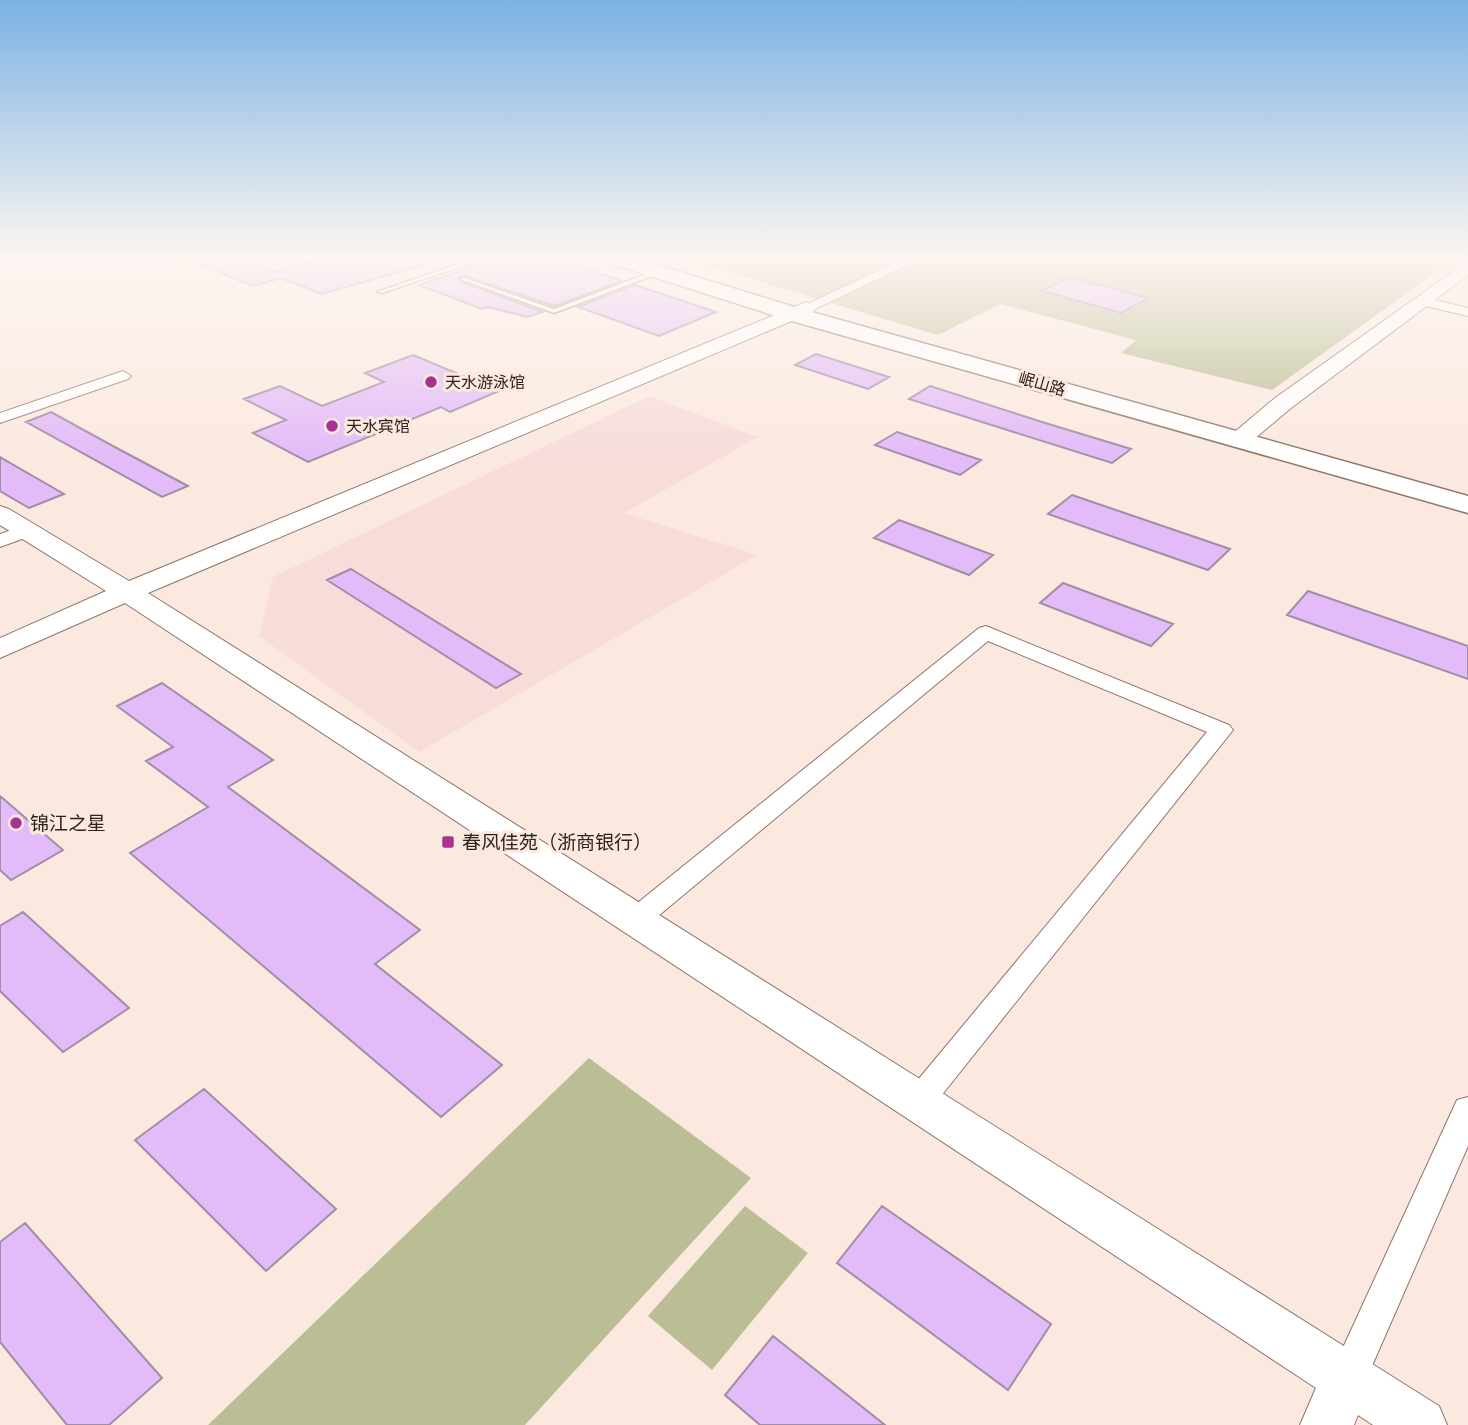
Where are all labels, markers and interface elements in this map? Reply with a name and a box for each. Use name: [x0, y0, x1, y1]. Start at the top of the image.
street label: 岷山路: [1016, 368, 1068, 400]
place label: 天水游泳馆: [445, 373, 525, 392]
marker: 天水游泳馆: [423, 374, 439, 390]
place label: 天水宾馆: [346, 417, 410, 436]
marker: 天水宾馆: [324, 418, 340, 434]
place label: 锦江之星: [30, 812, 106, 835]
marker: 锦江之星: [8, 815, 24, 831]
place label: 春风佳苑（浙商银行）: [462, 831, 652, 854]
marker: 春风佳苑（浙商银行）: [440, 834, 456, 850]

